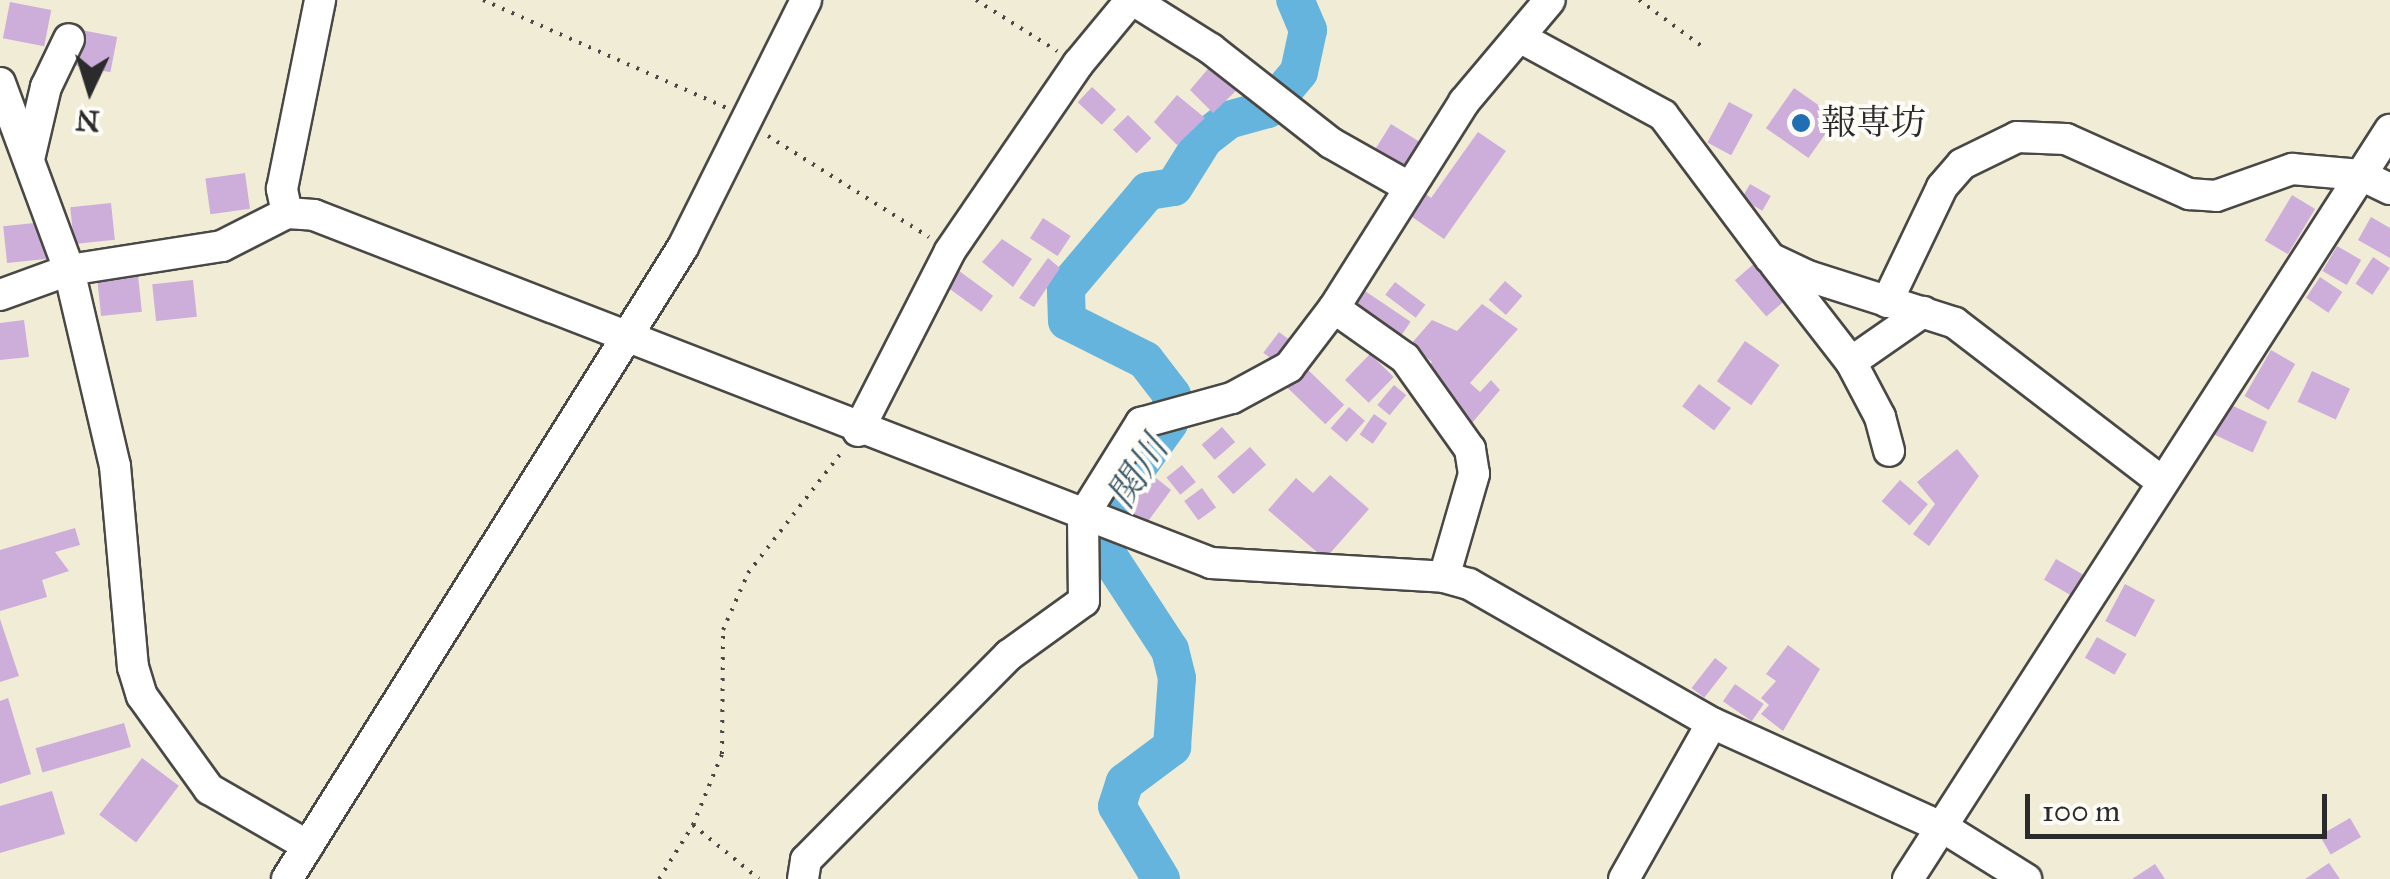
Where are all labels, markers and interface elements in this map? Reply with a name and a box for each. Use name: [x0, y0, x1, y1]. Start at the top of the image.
north arrow: [40, 40, 140, 140]
text: N: [75, 102, 101, 139]
place label: 報専坊: [1821, 102, 1926, 144]
marker: 報専坊: [1790, 112, 1812, 134]
water label: 関川: [1098, 428, 1178, 516]
scale bar: [2030, 774, 2332, 836]
text: 100 m: [2042, 793, 2120, 829]

